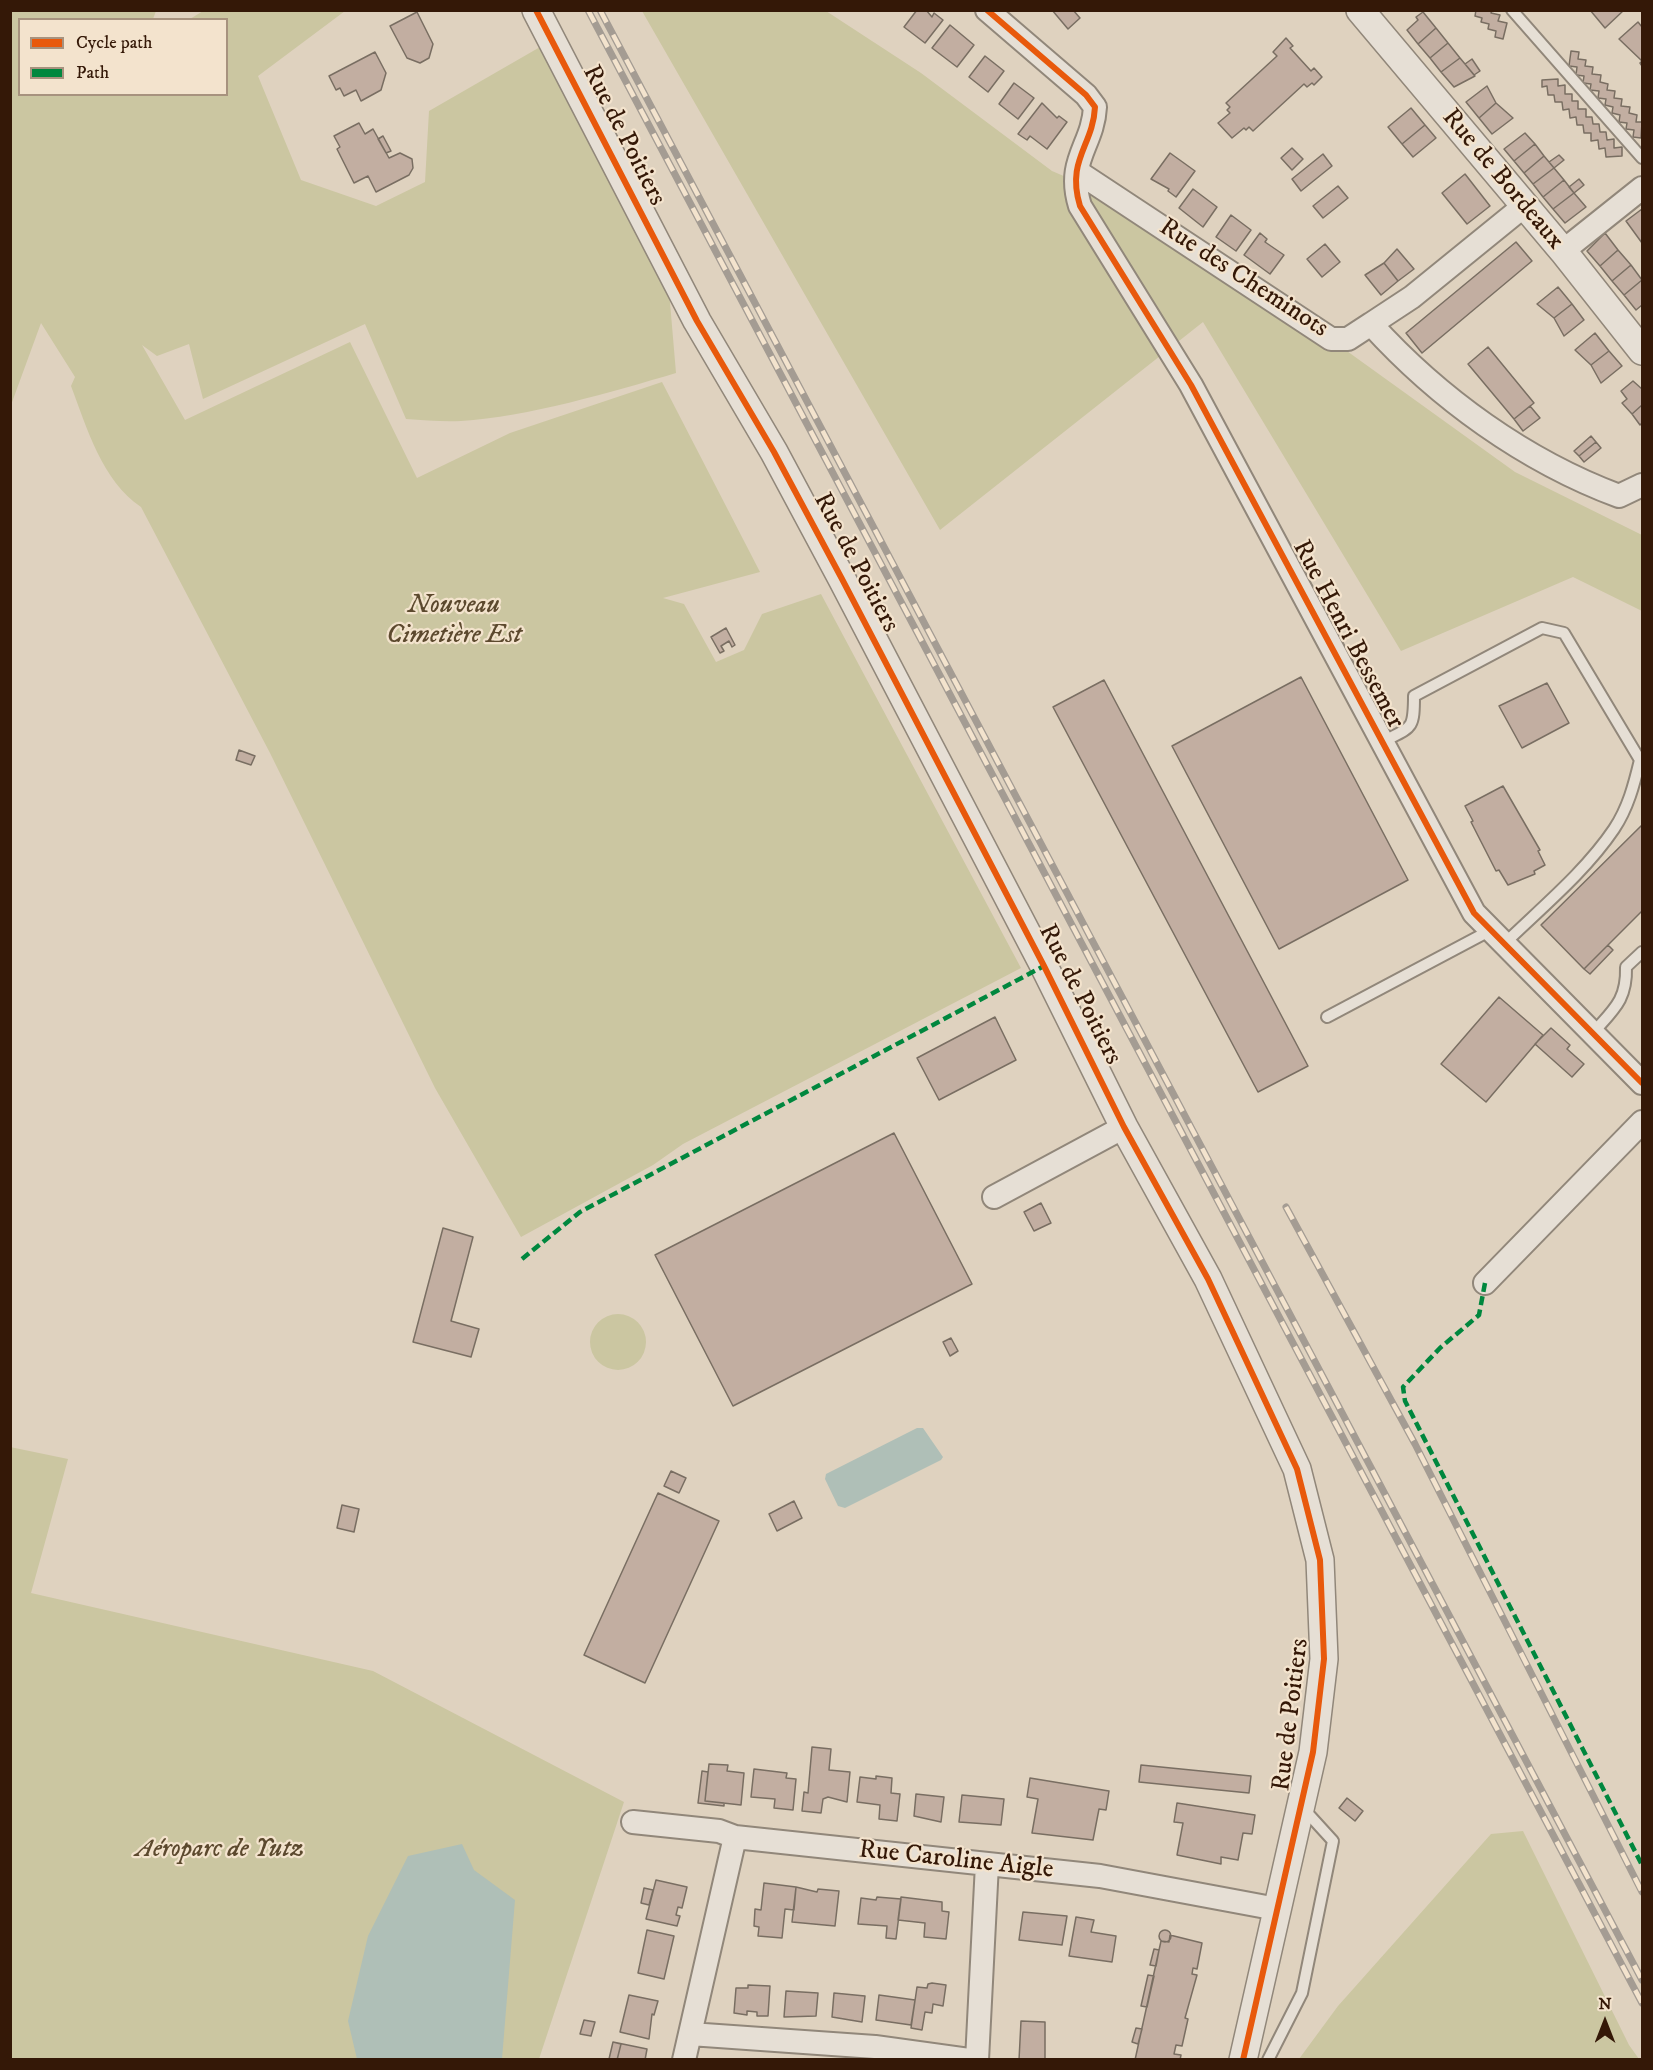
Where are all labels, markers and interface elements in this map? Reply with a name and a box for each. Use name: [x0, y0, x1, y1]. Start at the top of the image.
legend: [18, 18, 228, 96]
text: Cycle path: [76, 32, 153, 54]
street label: Rue de Poitiers: [574, 61, 672, 211]
text: Path: [76, 62, 109, 84]
street label: Rue de Bordeaux: [1434, 103, 1570, 257]
street label: Rue des Cheminots: [1153, 213, 1333, 345]
street label: Rue de Poitiers: [805, 488, 905, 638]
street label: Rue Henri Bessemer: [1284, 535, 1410, 735]
park label: Nouveau Cimetière Est: [386, 591, 522, 652]
street label: Rue de Poitiers: [1030, 920, 1128, 1070]
street label: Rue de Poitiers: [1267, 1637, 1317, 1793]
park label: Aéroparc de Yutz: [136, 1835, 304, 1867]
street label: Rue Caroline Aigle: [857, 1835, 1055, 1887]
north arrow: [1575, 1992, 1635, 2052]
text: N: [1598, 1994, 1612, 2014]

